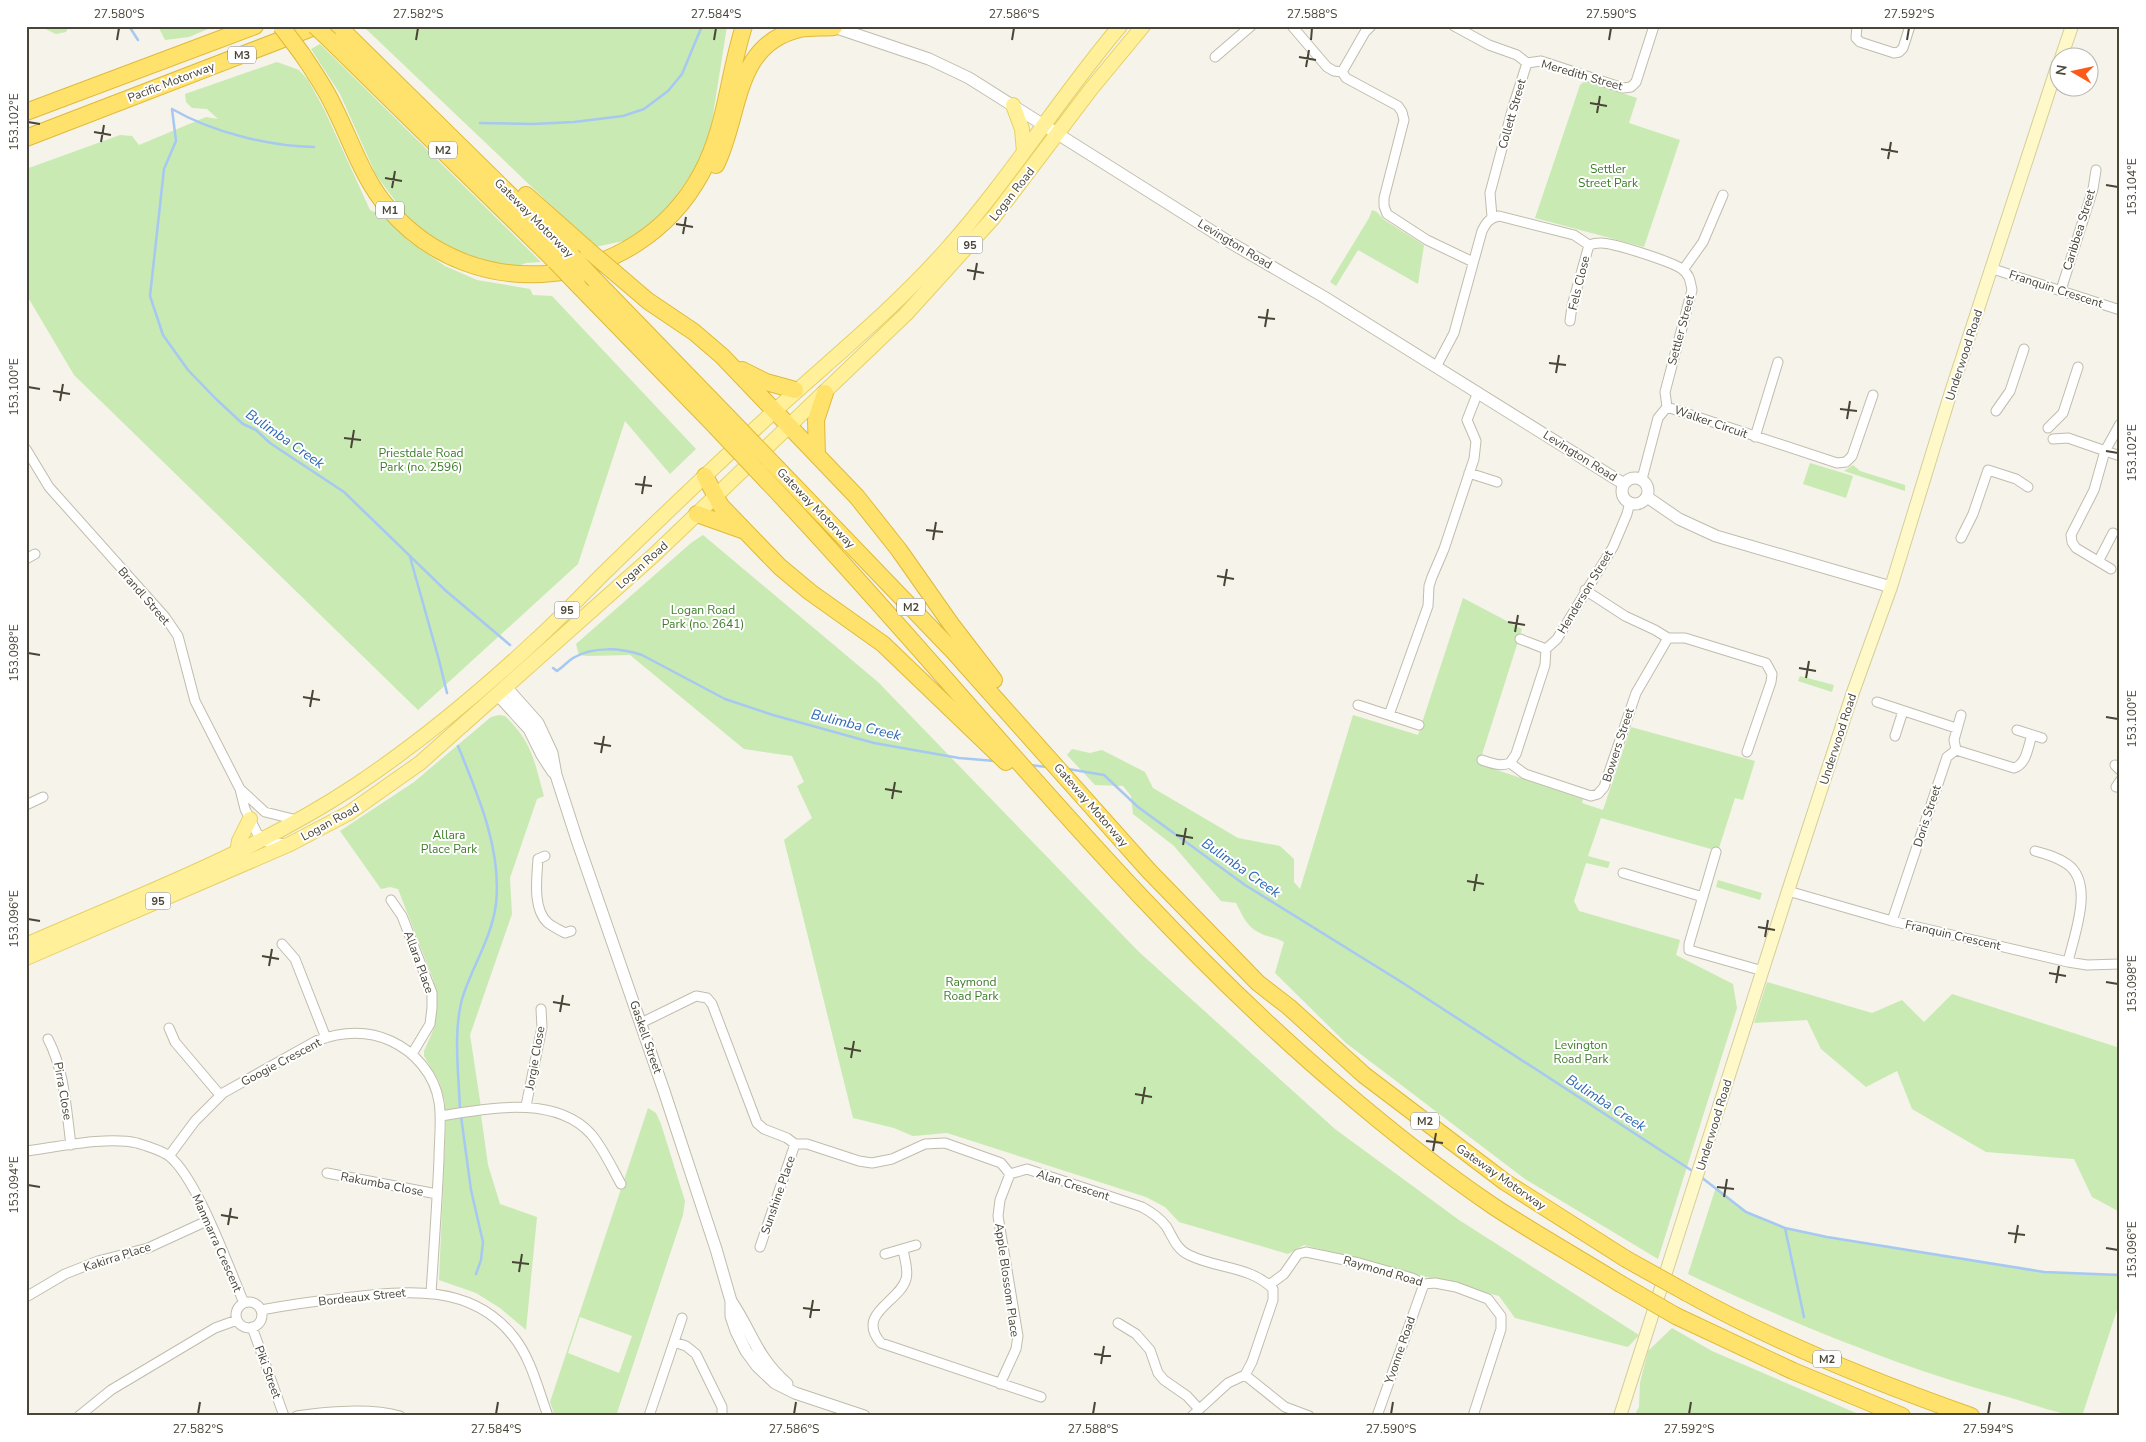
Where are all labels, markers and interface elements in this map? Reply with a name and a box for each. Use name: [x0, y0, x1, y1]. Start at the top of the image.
text: 27.580°S: [94, 6, 144, 22]
text: 27.582°S: [393, 6, 443, 22]
text: 27.584°S: [691, 6, 741, 22]
text: 27.586°S: [989, 6, 1039, 22]
text: 27.588°S: [1287, 6, 1337, 22]
text: 27.590°S: [1586, 6, 1636, 22]
text: 27.592°S: [1884, 6, 1934, 22]
road number: M3: [228, 46, 256, 64]
north arrow: [2048, 48, 2098, 98]
street label: Meredith Street: [1539, 56, 1625, 94]
street label: Pacific Motorway: [125, 58, 218, 106]
text: N: [2051, 63, 2072, 77]
street label: Collett Street: [1494, 77, 1530, 151]
text: 153.102°E: [6, 93, 22, 151]
road number: M2: [429, 142, 457, 158]
text: 153.104°E: [2124, 158, 2140, 216]
park label: Settler Street Park: [1578, 161, 1639, 191]
street label: Logan Road: [986, 164, 1038, 224]
street label: Gateway Motorway: [491, 175, 578, 262]
street label: Caribbea Street: [2059, 187, 2099, 272]
road number: M1: [376, 202, 404, 218]
street label: Levington Road: [1195, 215, 1275, 273]
road number: 95: [958, 236, 982, 254]
street label: Fels Close: [1565, 254, 1593, 312]
street label: Franquin Crescent: [2007, 266, 2106, 312]
street label: Settler Street: [1664, 292, 1698, 367]
street label: Underwood Road: [1942, 307, 1986, 403]
text: 153.100°E: [6, 358, 22, 416]
street label: Walker Circuit: [1672, 402, 1750, 442]
water label: Bulimba Creek: [242, 405, 329, 474]
text: 153.102°E: [2124, 424, 2140, 482]
street label: Levington Road: [1540, 427, 1620, 485]
park label: Priestdale Road Park (no. 2596): [378, 445, 464, 475]
street label: Gateway Motorway: [773, 464, 859, 552]
street label: Logan Road: [613, 538, 671, 592]
street label: Henderson Street: [1554, 546, 1617, 637]
street label: Brandl Street: [114, 564, 174, 629]
road number: M2: [897, 598, 925, 616]
road number: 95: [554, 602, 580, 618]
park label: Logan Road Park (no. 2641): [662, 602, 744, 632]
text: 153.098°E: [6, 624, 22, 682]
text: 153.100°E: [2124, 690, 2140, 748]
street label: Underwood Road: [1816, 691, 1860, 787]
water label: Bulimba Creek: [809, 705, 904, 746]
street label: Bowers Street: [1599, 705, 1638, 784]
street label: Gateway Motorway: [1050, 760, 1132, 851]
street label: Doris Street: [1909, 782, 1945, 849]
street label: Logan Road: [298, 799, 362, 845]
park label: Allara Place Park: [421, 827, 478, 857]
water label: Bulimba Creek: [1198, 834, 1285, 903]
text: 153.096°E: [6, 890, 22, 948]
road number: 95: [146, 892, 170, 909]
street label: Franquin Crescent: [1904, 916, 2003, 954]
street label: Allara Place: [400, 929, 438, 995]
text: 153.098°E: [2124, 955, 2140, 1013]
park label: Raymond Road Park: [944, 974, 999, 1004]
street label: Gaskell Street: [626, 998, 666, 1076]
street label: Jorgie Close: [521, 1025, 548, 1092]
street label: Googie Crescent: [238, 1034, 325, 1090]
park label: Levington Road Park: [1554, 1037, 1609, 1067]
street label: Pirra Close: [50, 1061, 76, 1121]
water label: Bulimba Creek: [1562, 1070, 1651, 1137]
street label: Underwood Road: [1692, 1077, 1736, 1173]
road number: M2: [1411, 1112, 1439, 1130]
street label: Gateway Motorway: [1453, 1140, 1550, 1214]
street label: Sunshine Place: [757, 1154, 799, 1236]
text: 153.094°E: [6, 1156, 22, 1214]
street label: Alan Crescent: [1034, 1166, 1112, 1205]
street label: Rakumba Close: [339, 1168, 425, 1200]
street label: Manmarra Crescent: [188, 1192, 246, 1295]
text: 153.096°E: [2124, 1221, 2140, 1279]
street label: Apple Blossom Place: [991, 1222, 1023, 1338]
street label: Kakirra Place: [81, 1239, 153, 1275]
street label: Raymond Road: [1341, 1252, 1425, 1290]
street label: Bordeaux Street: [318, 1284, 407, 1310]
street label: Yvonne Road: [1381, 1314, 1419, 1387]
street label: Piki Street: [251, 1343, 285, 1401]
road number: M2: [1813, 1350, 1841, 1368]
text: 27.582°S: [173, 1421, 223, 1437]
text: 27.584°S: [471, 1421, 521, 1437]
text: 27.586°S: [769, 1421, 819, 1437]
text: 27.588°S: [1068, 1421, 1118, 1437]
text: 27.590°S: [1366, 1421, 1416, 1437]
text: 27.592°S: [1664, 1421, 1714, 1437]
text: 27.594°S: [1963, 1421, 2013, 1437]

